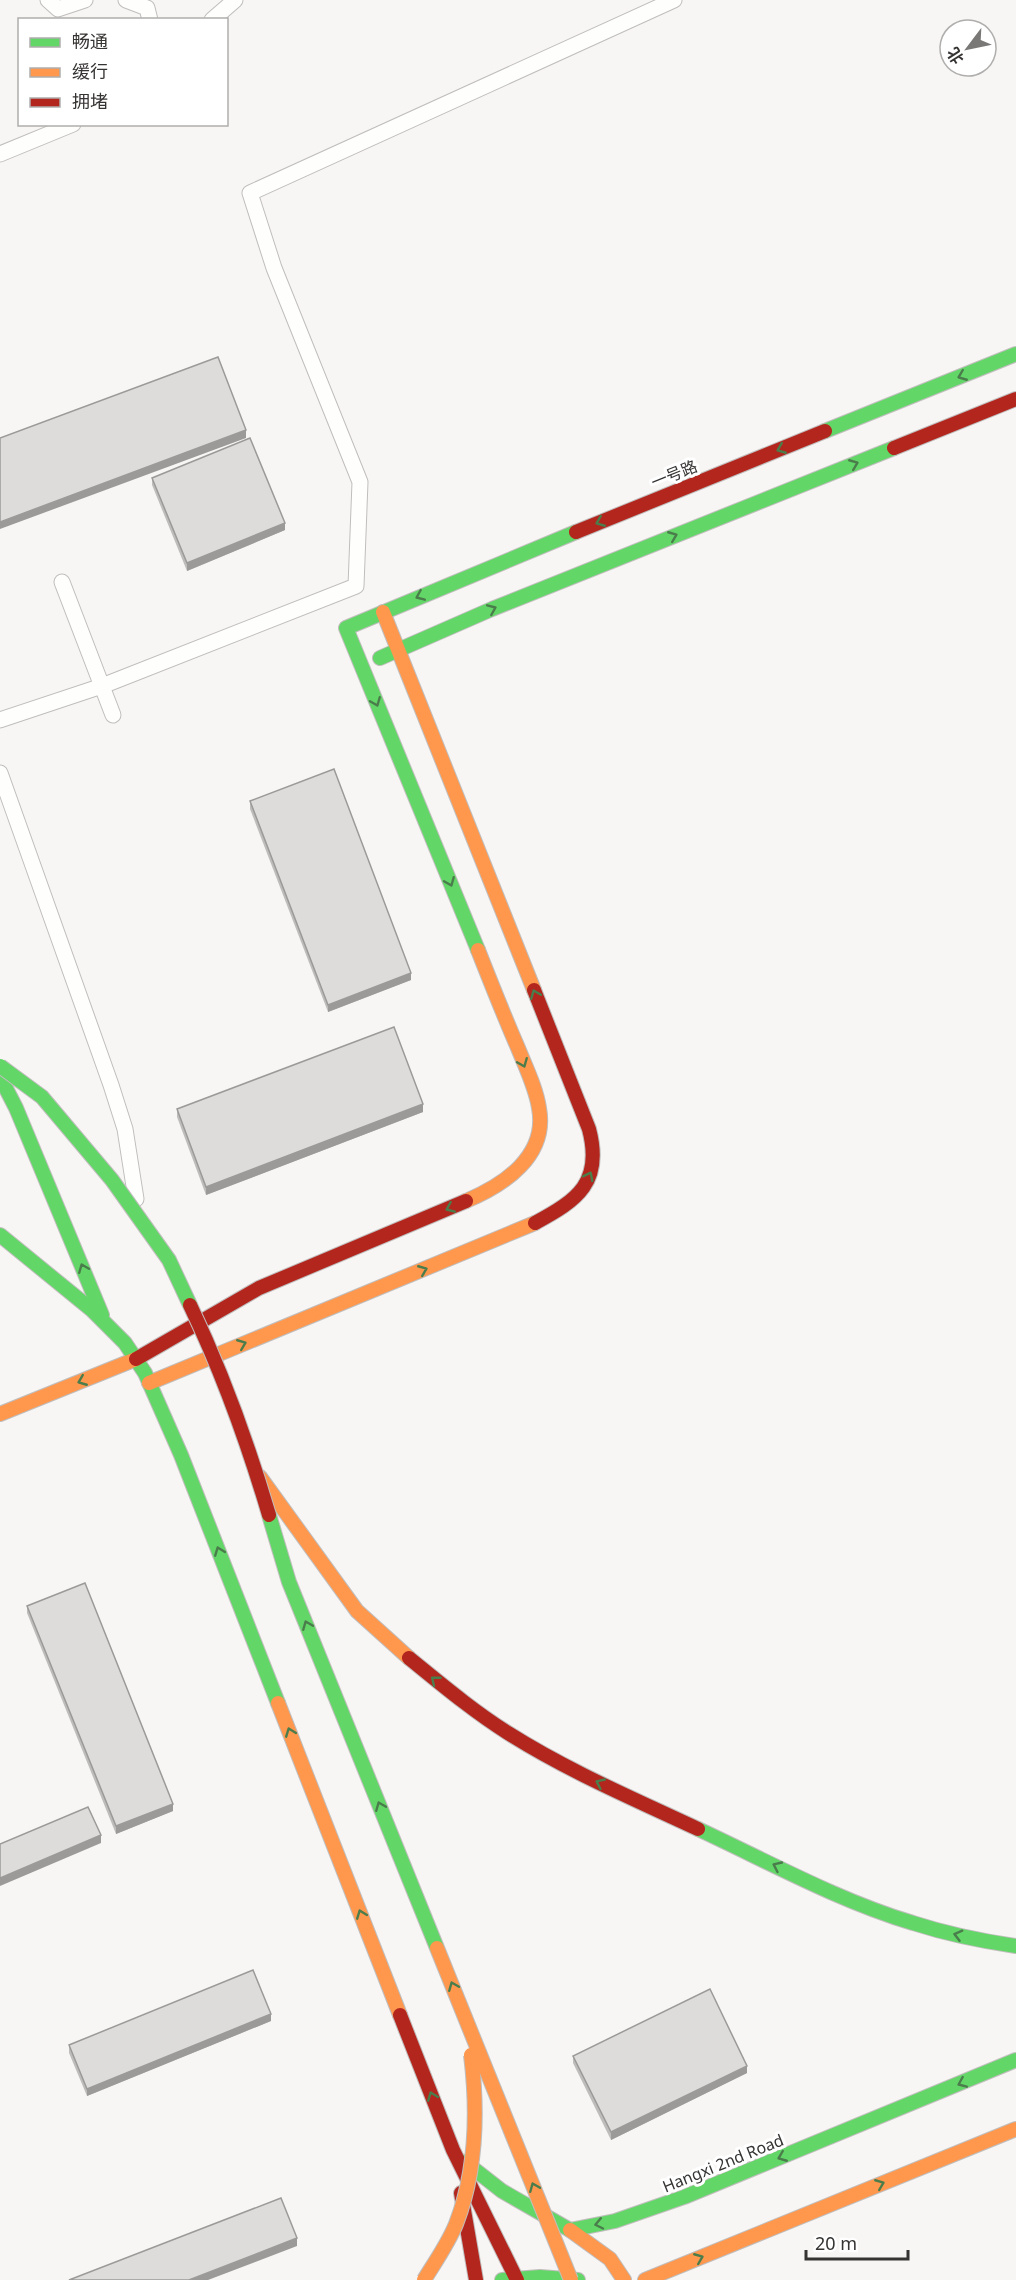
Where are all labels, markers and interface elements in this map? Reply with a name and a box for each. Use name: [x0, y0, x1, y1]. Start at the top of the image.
legend: [18, 18, 228, 126]
north arrow: [938, 18, 998, 78]
text: 畅通: [72, 29, 108, 53]
text: 北: [942, 43, 969, 69]
text: 缓行: [72, 59, 108, 83]
text: 拥堵: [72, 89, 108, 113]
one-way arrow: [957, 369, 968, 381]
one-way arrow: [776, 442, 787, 454]
street label: 一号路: [648, 455, 700, 493]
one-way arrow: [848, 459, 859, 471]
one-way arrow: [595, 515, 606, 527]
one-way arrow: [668, 531, 678, 544]
one-way arrow: [415, 589, 426, 601]
one-way arrow: [486, 604, 497, 616]
one-way arrow: [369, 696, 381, 707]
one-way arrow: [443, 876, 455, 887]
one-way arrow: [530, 989, 543, 1000]
one-way arrow: [516, 1057, 528, 1068]
one-way arrow: [582, 1171, 594, 1182]
one-way arrow: [445, 1201, 456, 1213]
one-way arrow: [78, 1263, 90, 1274]
one-way arrow: [416, 1265, 427, 1277]
one-way arrow: [236, 1339, 247, 1351]
one-way arrow: [77, 1374, 88, 1386]
one-way arrow: [214, 1546, 226, 1557]
one-way arrow: [302, 1620, 314, 1631]
one-way arrow: [431, 1676, 442, 1687]
one-way arrow: [285, 1728, 297, 1739]
one-way arrow: [596, 1779, 607, 1791]
one-way arrow: [375, 1801, 387, 1812]
one-way arrow: [772, 1861, 783, 1873]
one-way arrow: [356, 1909, 368, 1920]
one-way arrow: [954, 1930, 964, 1943]
one-way arrow: [448, 1982, 460, 1993]
one-way arrow: [958, 2076, 969, 2088]
one-way arrow: [427, 2091, 439, 2102]
street label: Hangxi 2nd Road: [659, 2129, 787, 2197]
one-way arrow: [777, 2150, 788, 2162]
one-way arrow: [874, 2179, 885, 2191]
one-way arrow: [529, 2182, 541, 2193]
one-way arrow: [594, 2217, 604, 2230]
scale bar: [806, 2223, 908, 2261]
text: 20 m: [815, 2231, 857, 2255]
one-way arrow: [693, 2253, 704, 2265]

